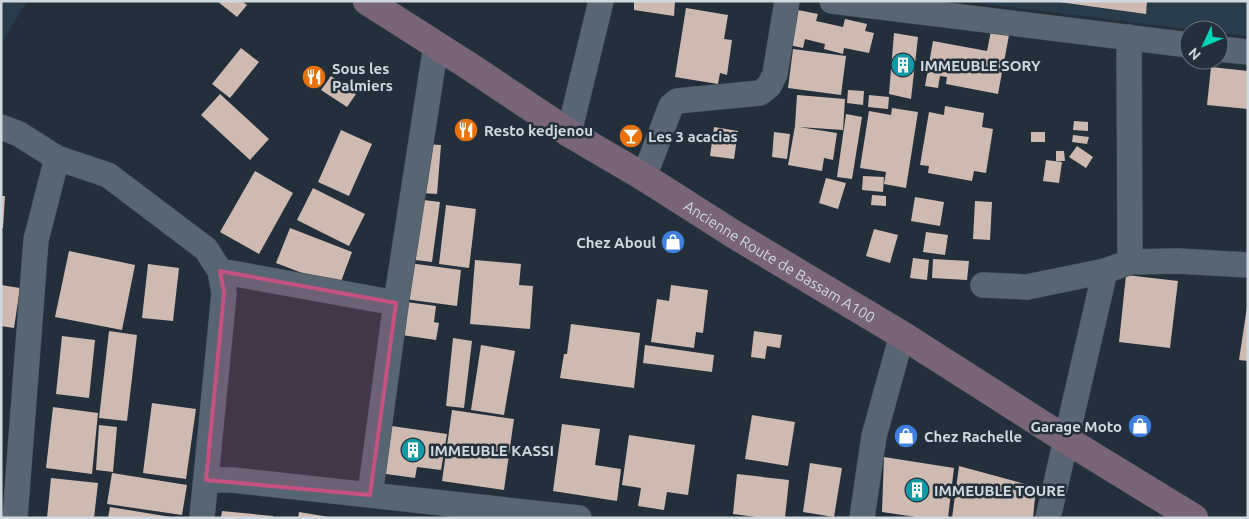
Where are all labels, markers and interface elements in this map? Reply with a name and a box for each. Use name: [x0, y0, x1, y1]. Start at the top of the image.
north arrow: [1179, 20, 1229, 70]
text: N: [1185, 45, 1204, 63]
building icon: IMMEUBLE SORY: [890, 52, 916, 78]
place label: IMMEUBLE SORY: [920, 57, 1041, 74]
place label: Sous les Palmiers: [332, 60, 393, 94]
restaurant icon: Sous les Palmiers: [301, 64, 327, 90]
restaurant icon: Resto kedjenou: [453, 117, 479, 143]
place label: Resto kedjenou: [484, 122, 593, 139]
bar icon: Les 3 acacias: [618, 123, 644, 149]
place label: Les 3 acacias: [648, 128, 738, 145]
street label: Ancienne Route de Bassam A100: [681, 196, 878, 326]
shop icon: Chez Aboul: [660, 229, 686, 255]
place label: Chez Aboul: [576, 234, 656, 251]
shop icon: Garage Moto: [1127, 413, 1153, 439]
place label: Garage Moto: [1031, 418, 1122, 435]
shop icon: Chez Rachelle: [893, 423, 919, 449]
place label: Chez Rachelle: [924, 428, 1022, 445]
building icon: IMMEUBLE KASSI: [400, 437, 426, 463]
place label: IMMEUBLE KASSI: [430, 442, 554, 459]
building icon: IMMEUBLE TOURE: [904, 477, 930, 503]
place label: IMMEUBLE TOURE: [934, 482, 1065, 499]

